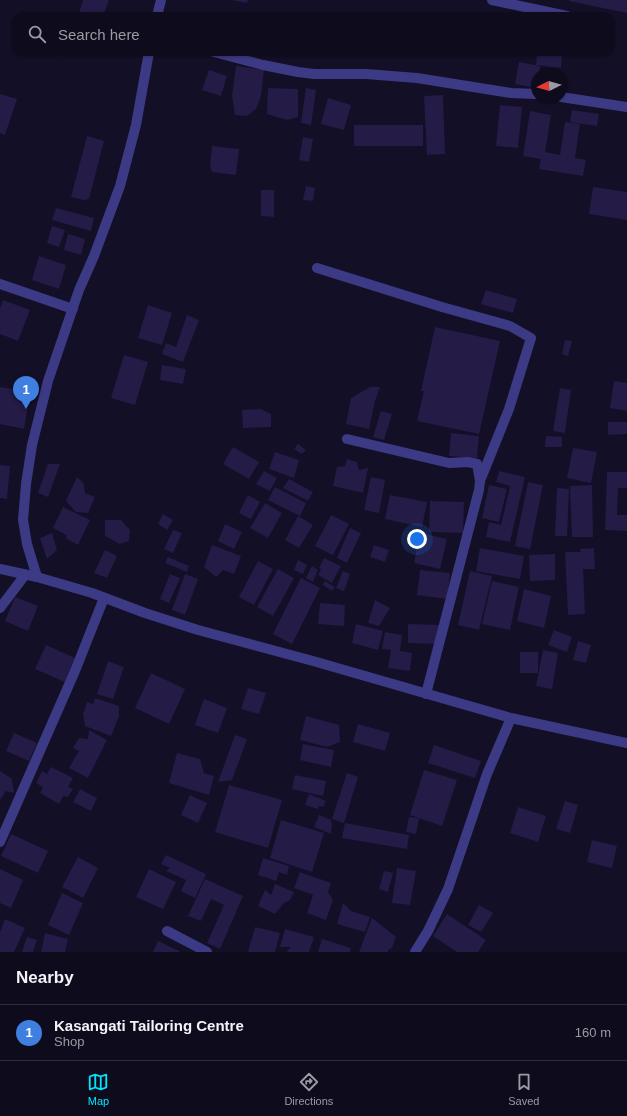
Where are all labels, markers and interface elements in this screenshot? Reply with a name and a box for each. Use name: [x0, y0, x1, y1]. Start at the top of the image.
search box: [12, 12, 615, 56]
icon: search: [26, 23, 48, 45]
text: Search here: [58, 26, 140, 43]
north arrow: [531, 68, 567, 104]
pin: 1: [13, 376, 39, 409]
your location: [407, 529, 427, 549]
text: Nearby: [16, 968, 74, 987]
text: Kasangati Tailoring Centre: [54, 1017, 244, 1034]
text: 1: [25, 1025, 33, 1040]
text: 160 m: [575, 1025, 611, 1040]
text: Shop: [54, 1034, 84, 1049]
tab: Map: [87, 1071, 109, 1107]
tab: Directions: [284, 1071, 333, 1107]
tab: Saved: [508, 1071, 539, 1107]

